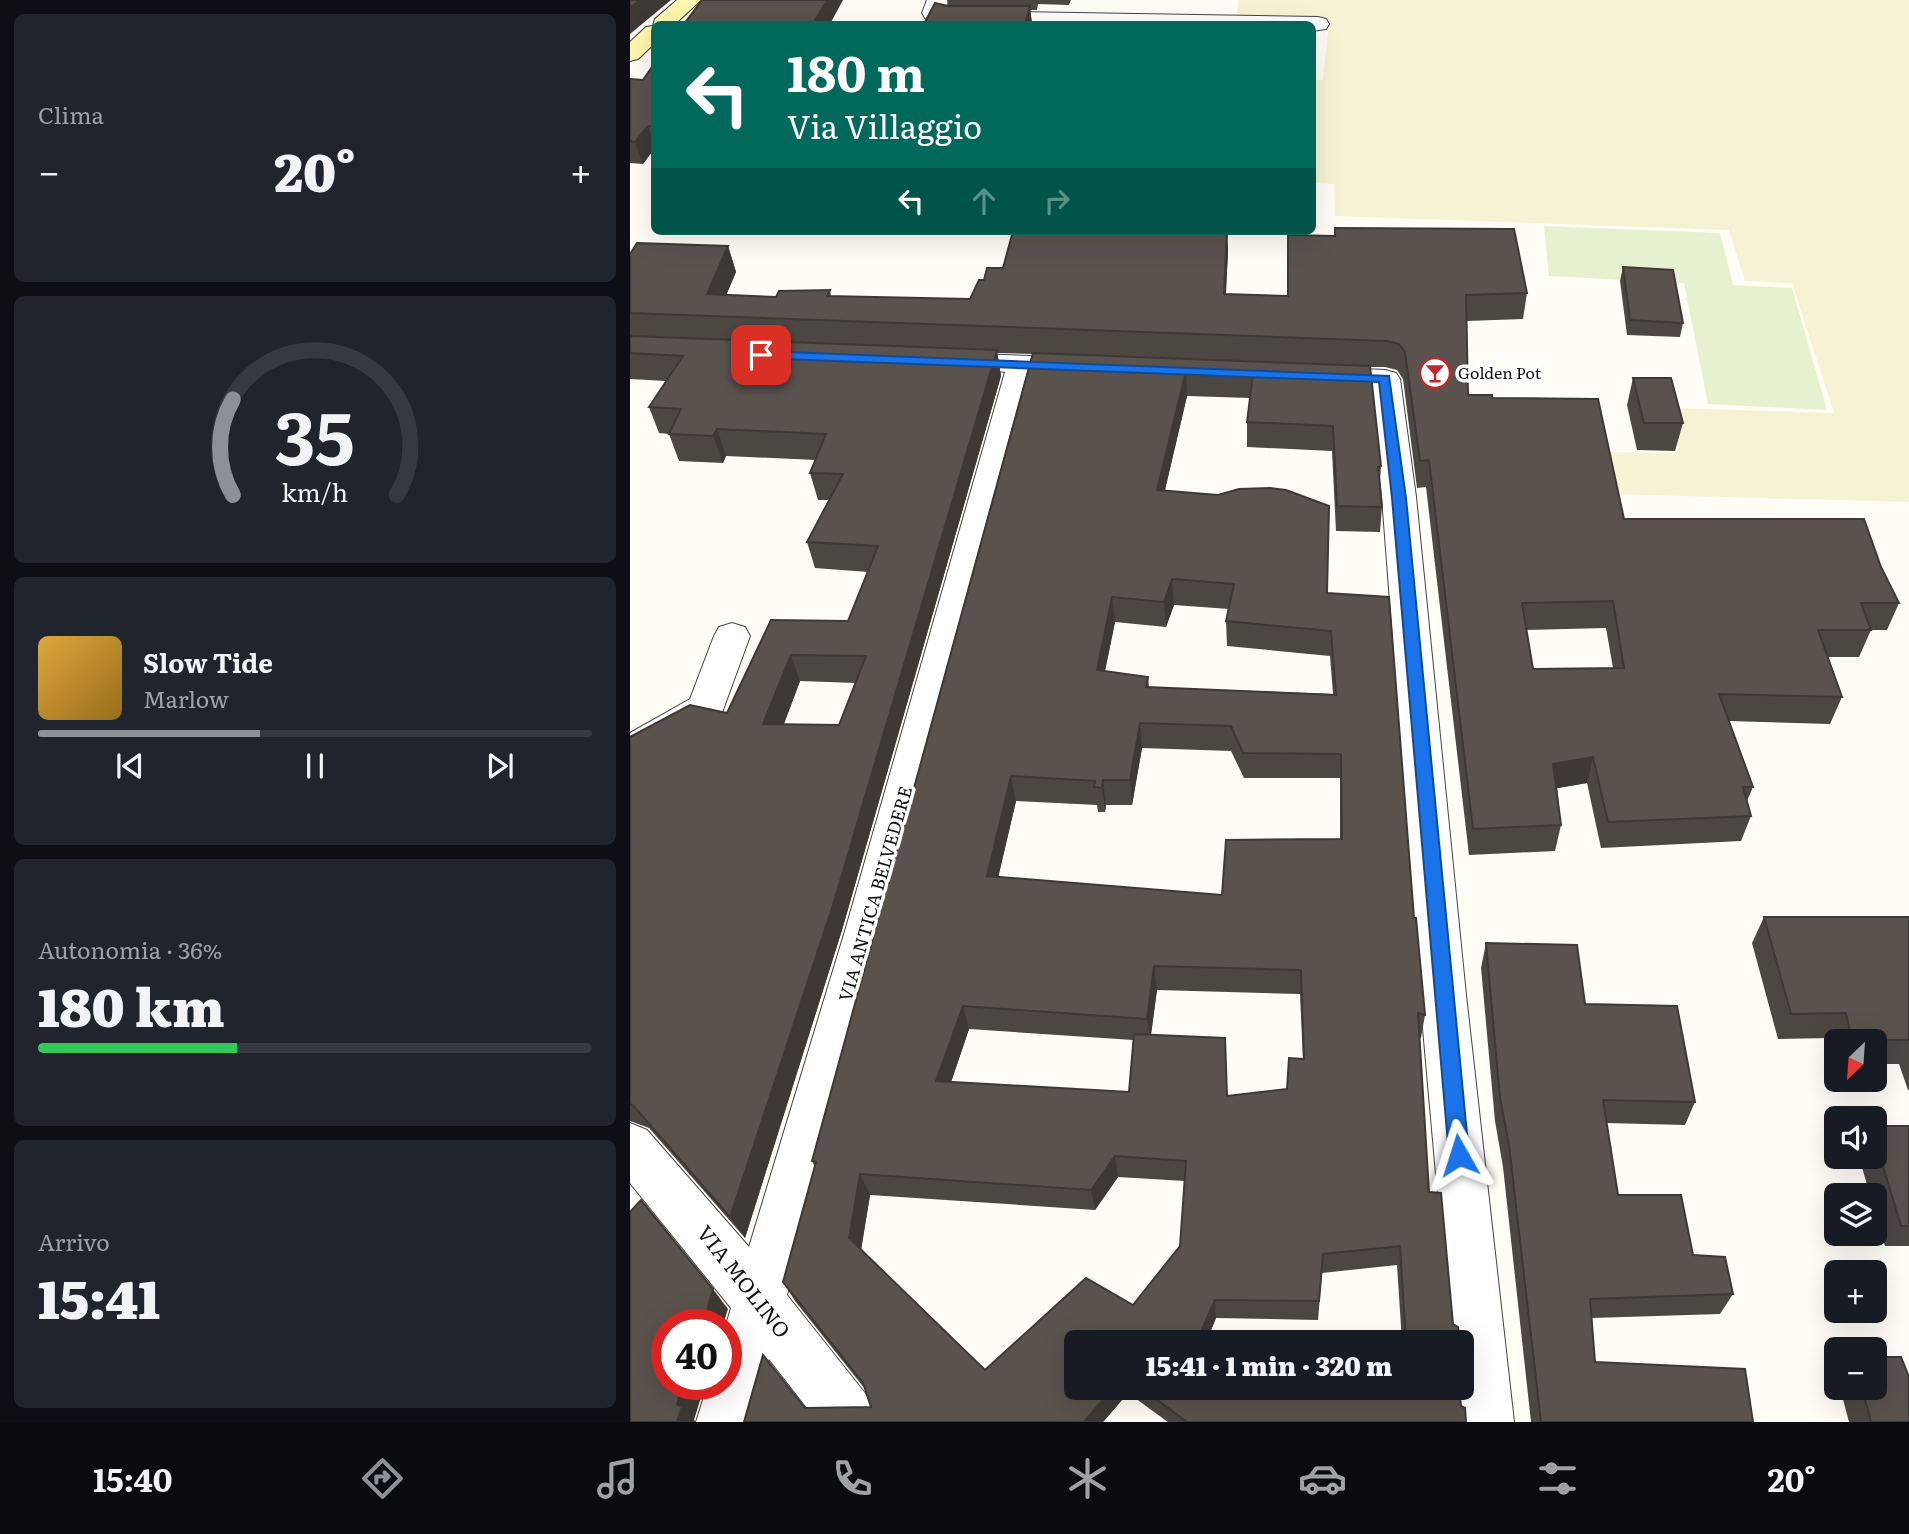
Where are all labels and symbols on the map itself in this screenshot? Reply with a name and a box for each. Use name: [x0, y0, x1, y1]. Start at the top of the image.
pin: [731, 325, 791, 385]
bar icon: Golden Pot: [1418, 356, 1452, 390]
place label: Golden Pot: [1458, 360, 1542, 384]
street label: VIA ANTICA BELVEDERE: [831, 783, 918, 1004]
north arrow: [1824, 1029, 1886, 1092]
position arrow: [1422, 1118, 1496, 1192]
street label: VIA MOLINO: [691, 1217, 799, 1343]
speed limit sign: 40: [651, 1309, 742, 1400]

